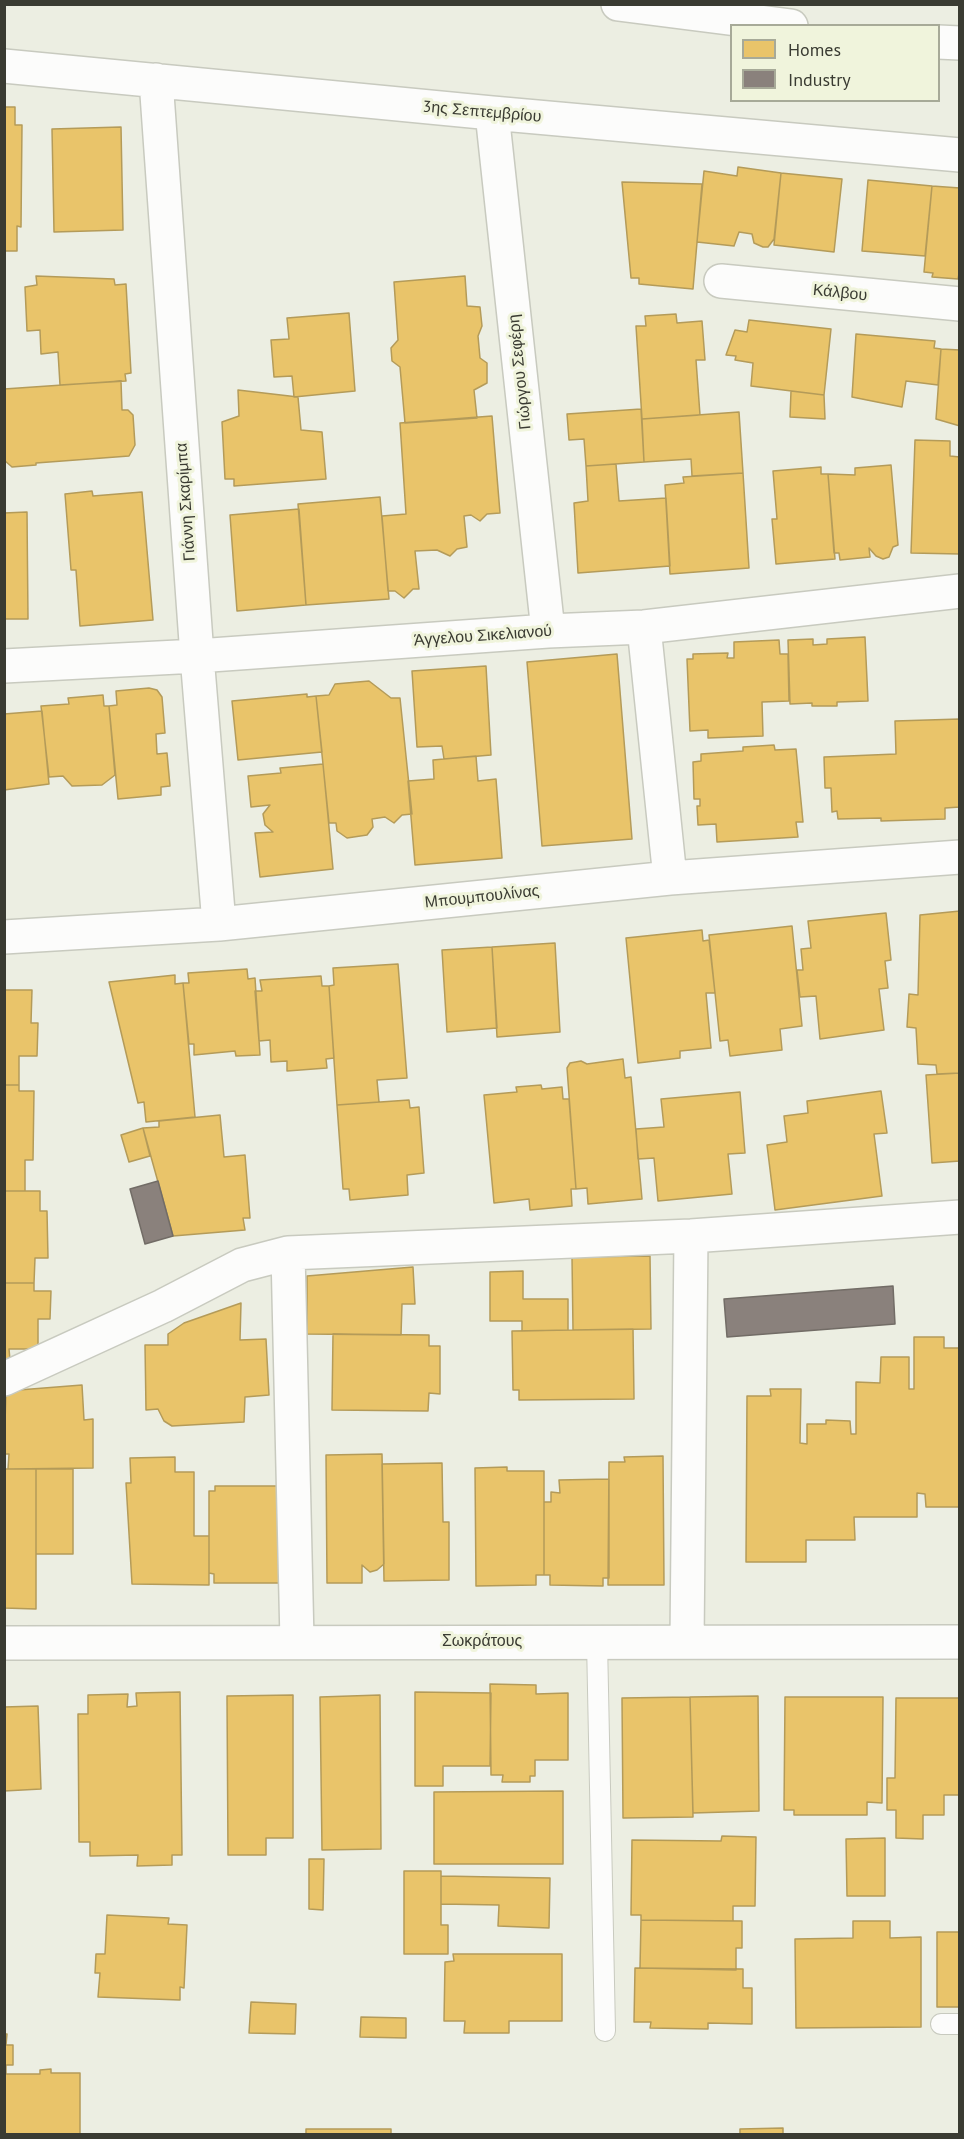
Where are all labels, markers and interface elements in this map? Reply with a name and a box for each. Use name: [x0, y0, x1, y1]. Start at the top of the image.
legend: [730, 24, 940, 102]
text: Homes: [788, 38, 841, 61]
text: Industry: [788, 68, 851, 91]
street label: 3ης Σεπτεμβρίου: [422, 97, 542, 127]
street label: Κάλβου: [812, 281, 868, 305]
street label: Γιώργου Σεφέρη: [504, 313, 536, 431]
street label: Γιάννη Σκαρίμπα: [172, 442, 200, 562]
street label: Άγγελου Σικελιανού: [413, 622, 553, 650]
street label: Μπουμπουλίνας: [424, 881, 540, 913]
street label: Σωκράτους: [442, 1631, 522, 1651]

